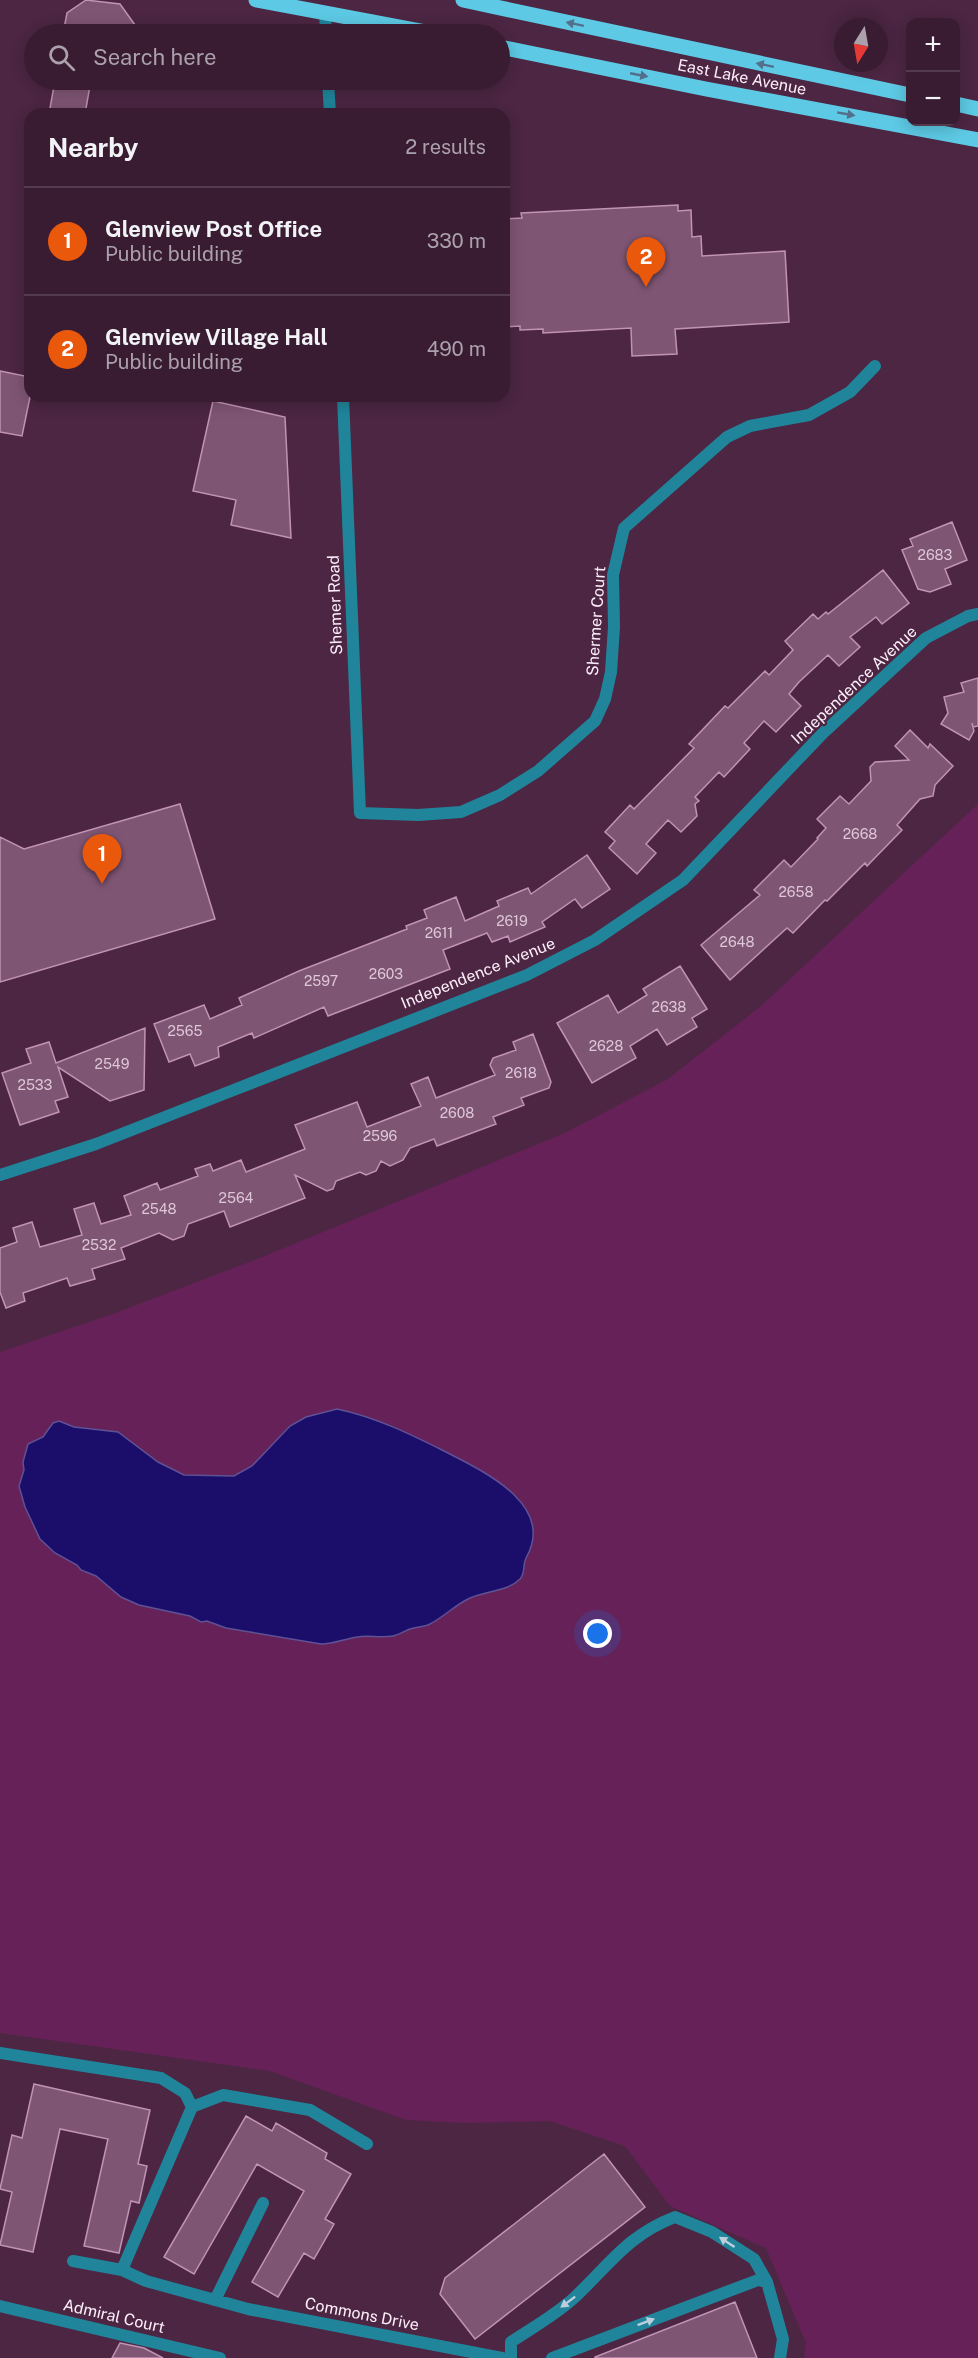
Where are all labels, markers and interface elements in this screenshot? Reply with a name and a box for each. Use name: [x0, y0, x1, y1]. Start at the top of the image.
north arrow: [834, 18, 888, 72]
map controls: [906, 18, 960, 126]
button: +: [906, 18, 960, 72]
one-way arrow: [565, 19, 584, 28]
search box: [24, 24, 510, 90]
icon: search: [45, 41, 78, 74]
text: Search here: [93, 44, 217, 70]
street label: East Lake Avenue: [676, 55, 808, 99]
one-way arrow: [756, 59, 775, 69]
one-way arrow: [630, 71, 649, 80]
button: −: [906, 72, 960, 126]
one-way arrow: [836, 110, 855, 119]
text: Nearby: [48, 132, 138, 163]
text: 2 results: [405, 135, 486, 159]
text: Glenview Post Office: [105, 216, 322, 242]
text: 1: [63, 229, 72, 253]
text: 330 m: [427, 229, 486, 253]
pin: 2: [626, 238, 666, 287]
text: Public building: [105, 242, 243, 266]
text: Glenview Village Hall: [105, 324, 328, 350]
text: 2: [61, 337, 74, 361]
text: 490 m: [427, 337, 486, 361]
text: Public building: [105, 350, 243, 374]
house number: 2683: [918, 547, 953, 563]
street label: Shemer Road: [324, 555, 346, 655]
street label: Shermer Court: [583, 565, 609, 677]
street label: Independence Avenue: [787, 622, 921, 748]
house number: 2668: [843, 826, 877, 842]
pin: 1: [82, 834, 122, 884]
house number: 2658: [778, 884, 814, 900]
house number: 2619: [496, 913, 528, 929]
house number: 2611: [425, 925, 453, 941]
street label: Independence Avenue: [398, 933, 558, 1013]
house number: 2648: [720, 934, 754, 950]
house number: 2603: [369, 966, 403, 982]
house number: 2597: [304, 973, 338, 989]
house number: 2638: [652, 999, 686, 1015]
house number: 2565: [168, 1023, 203, 1039]
house number: 2628: [589, 1038, 623, 1054]
house number: 2549: [95, 1056, 130, 1072]
house number: 2618: [505, 1065, 537, 1081]
house number: 2533: [18, 1077, 53, 1093]
house number: 2608: [440, 1105, 474, 1121]
house number: 2596: [363, 1128, 398, 1144]
house number: 2564: [219, 1190, 254, 1206]
house number: 2548: [141, 1201, 177, 1217]
house number: 2532: [82, 1237, 116, 1253]
your location: [583, 1619, 612, 1648]
one-way arrow: [719, 2236, 735, 2247]
street label: Commons Drive: [303, 2294, 421, 2334]
street label: Admiral Court: [61, 2295, 167, 2337]
one-way arrow: [561, 2295, 576, 2307]
one-way arrow: [637, 2317, 655, 2327]

